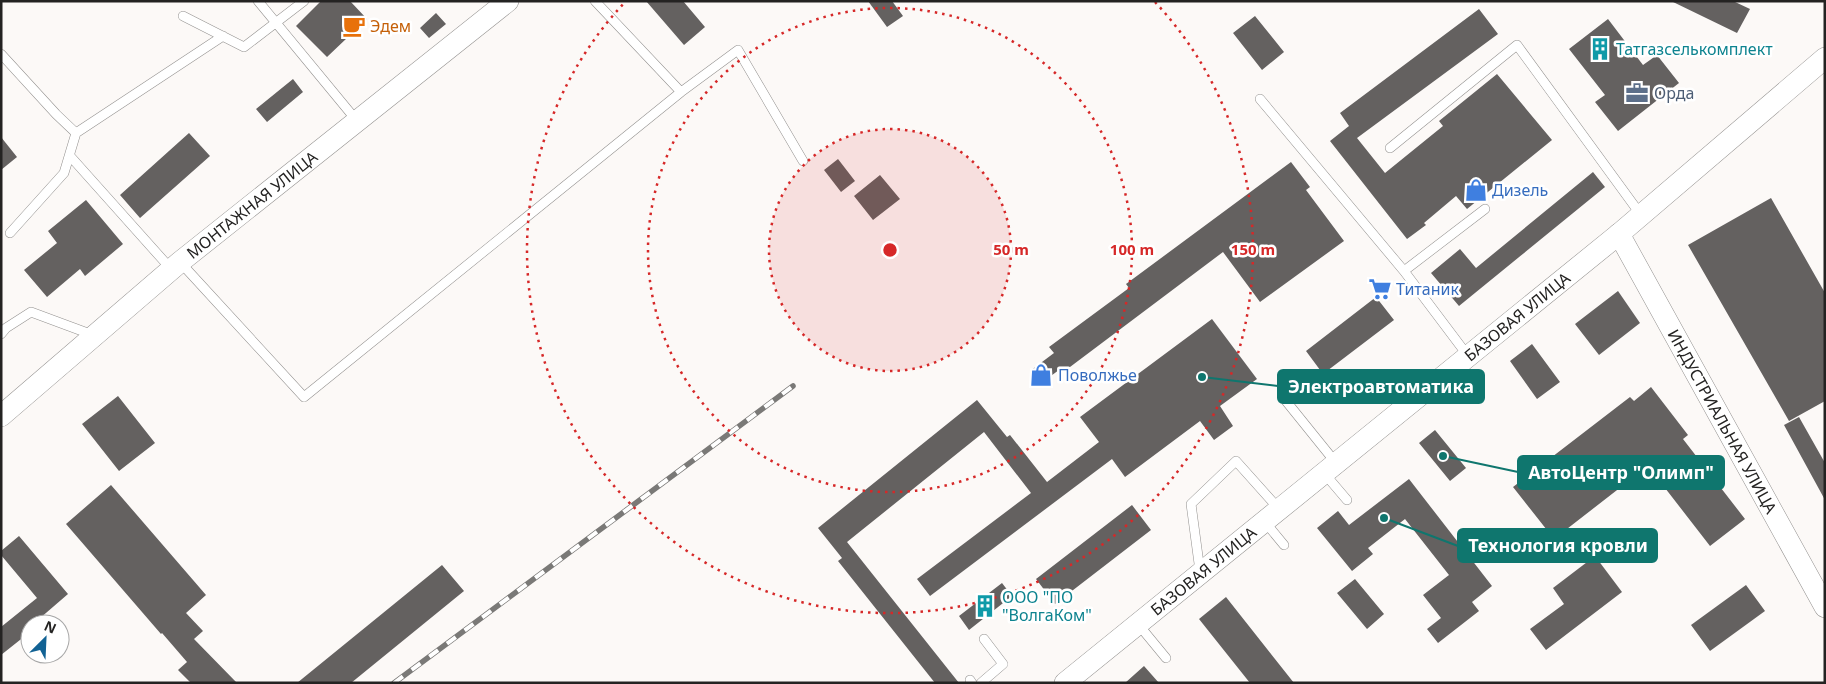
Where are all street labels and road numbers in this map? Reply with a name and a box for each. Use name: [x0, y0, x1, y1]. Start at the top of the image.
street label: МОНТАЖНАЯ УЛИЦА: [182, 145, 322, 264]
street label: БАЗОВАЯ УЛИЦА: [1460, 267, 1575, 366]
street label: ИНДУСТРИАЛЬНАЯ УЛИЦА: [1663, 325, 1783, 518]
street label: БАЗОВАЯ УЛИЦА: [1146, 521, 1261, 620]

